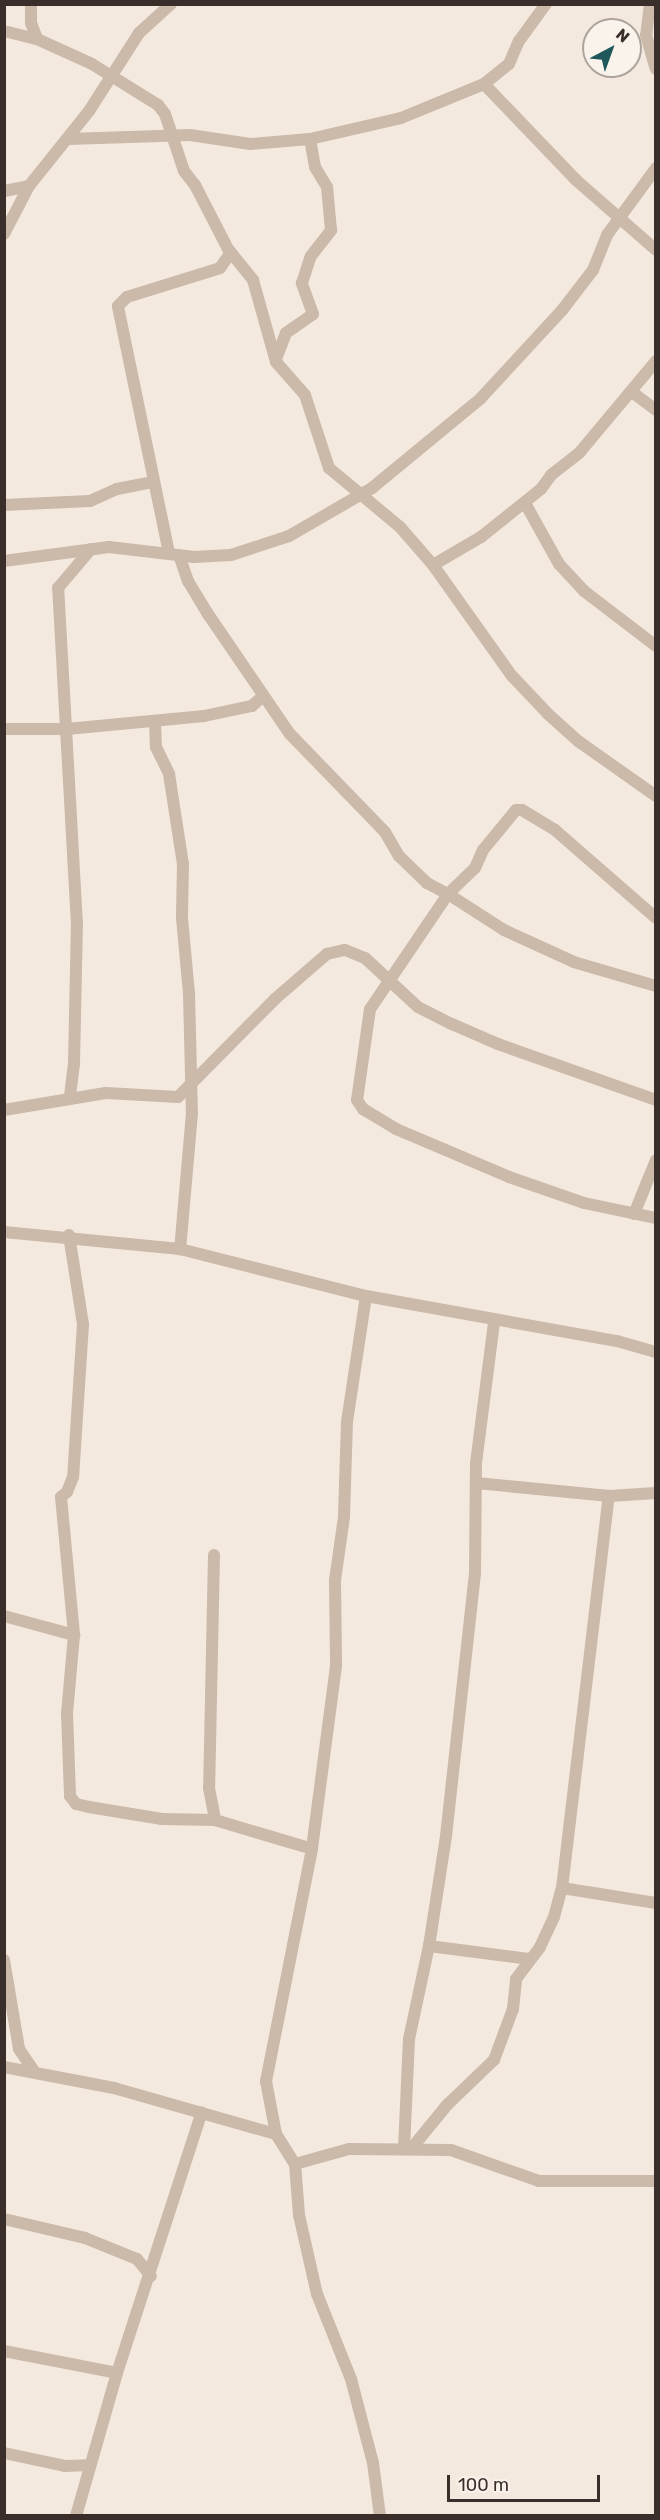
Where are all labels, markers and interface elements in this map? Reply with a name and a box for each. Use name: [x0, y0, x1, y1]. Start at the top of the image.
north arrow: [582, 18, 642, 78]
text: N: [612, 25, 633, 46]
scale bar: [450, 2463, 603, 2501]
text: 100 m: [458, 2474, 509, 2496]

